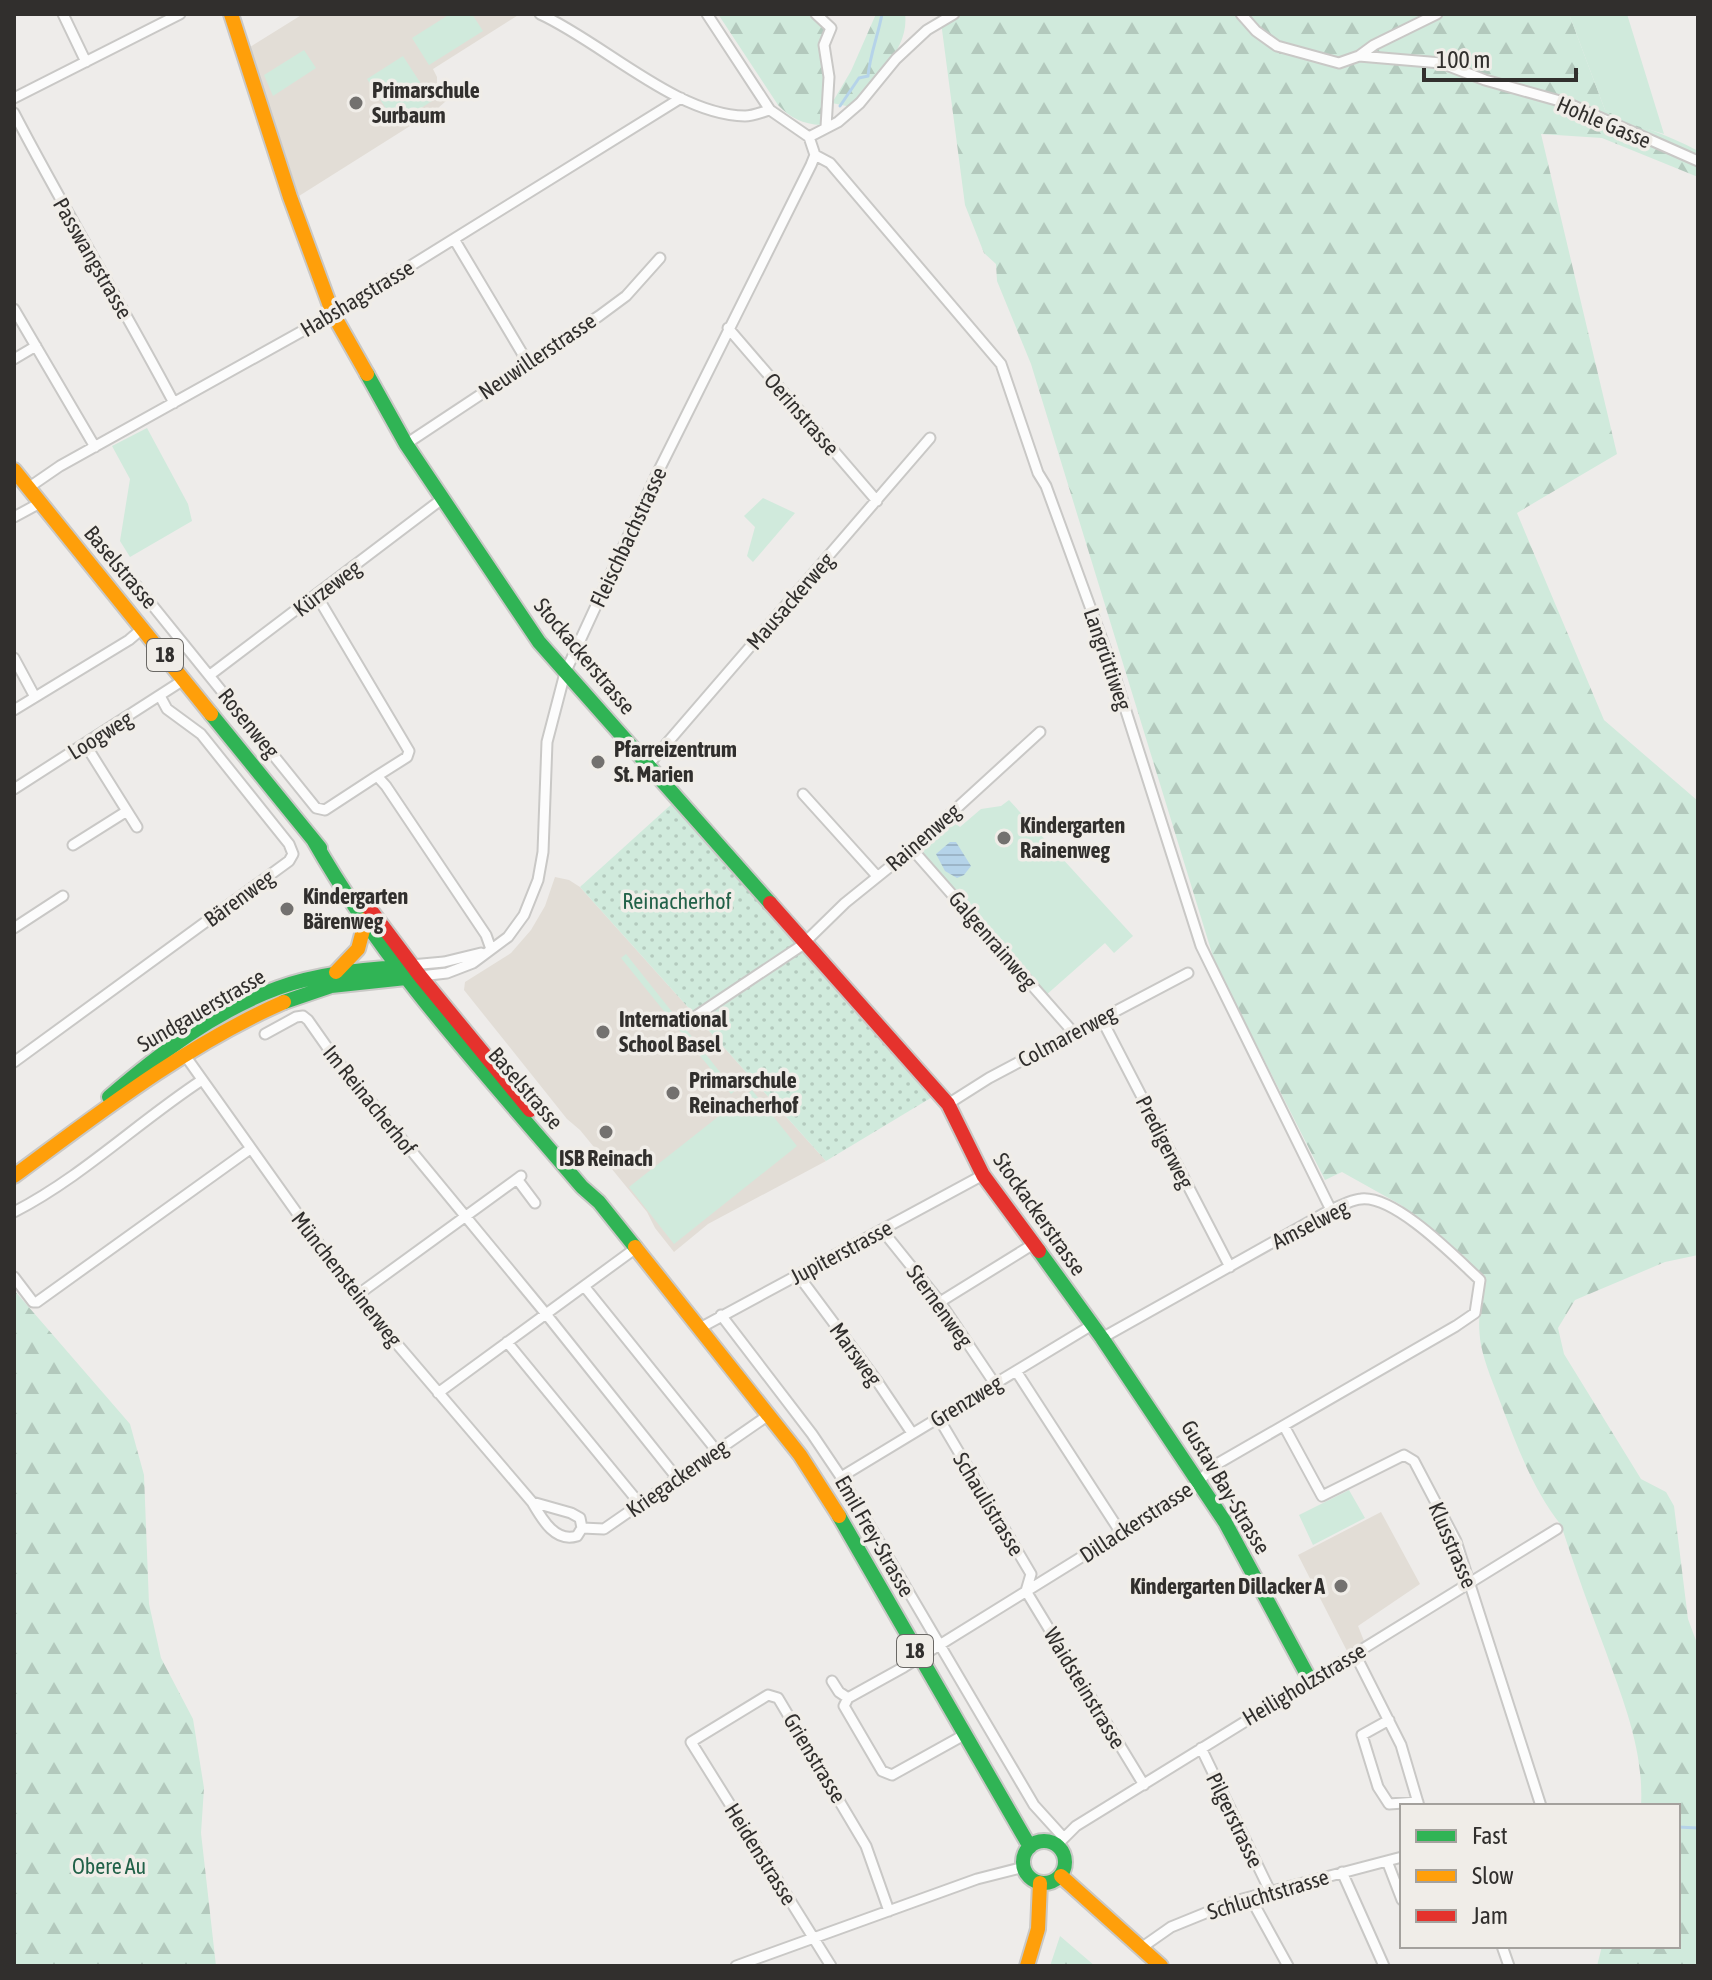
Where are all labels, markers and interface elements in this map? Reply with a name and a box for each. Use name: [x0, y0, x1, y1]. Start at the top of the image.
scale bar: [1424, 32, 1576, 82]
text: 100 m: [1436, 46, 1490, 73]
place label: Primarschule Surbaum: [372, 77, 480, 128]
street label: Hohle Gasse: [1553, 91, 1655, 153]
marker: Primarschule Surbaum: [347, 94, 365, 112]
street label: Passwangstrasse: [48, 193, 138, 323]
street label: Habshagstrasse: [296, 254, 418, 342]
street label: Neuwillerstrasse: [474, 307, 600, 405]
street label: Oerinstrasse: [759, 367, 845, 461]
street label: Fleischbachstrasse: [584, 463, 672, 611]
street label: Baselstrasse: [79, 520, 163, 614]
street label: Mausackerweg: [741, 547, 839, 655]
street label: Kürzeweg: [288, 554, 366, 622]
street label: Stockackerstrasse: [529, 593, 641, 719]
street label: Langrüttiweg: [1078, 605, 1138, 714]
road number: 18: [147, 639, 183, 671]
street label: Rosenweg: [213, 683, 285, 764]
street label: Loogweg: [63, 705, 137, 765]
place label: Pfarreizentrum St. Marien: [614, 736, 737, 787]
marker: Pfarreizentrum St. Marien: [589, 753, 607, 771]
street label: Rainenweg: [881, 797, 966, 876]
place label: Kindergarten Rainenweg: [1020, 812, 1125, 863]
marker: Kindergarten Rainenweg: [995, 829, 1013, 847]
street label: Bärenweg: [199, 864, 280, 932]
place label: Kindergarten Bärenweg: [303, 883, 408, 934]
street label: Galgenrainweg: [943, 886, 1043, 995]
park label: Reinacherhof: [622, 888, 732, 914]
marker: Kindergarten Bärenweg: [278, 900, 296, 918]
street label: Sundgauerstrasse: [132, 963, 270, 1057]
street label: Colmarerweg: [1013, 999, 1121, 1073]
place label: International School Basel: [619, 1006, 728, 1057]
marker: International School Basel: [594, 1023, 612, 1041]
street label: Im Reinacherhof: [318, 1040, 422, 1160]
street label: Baselstrasse: [483, 1042, 569, 1134]
place label: Primarschule Reinacherhof: [689, 1067, 799, 1118]
marker: Primarschule Reinacherhof: [664, 1084, 682, 1102]
street label: Predigerweg: [1131, 1091, 1200, 1193]
marker: ISB Reinach: [597, 1123, 615, 1141]
place label: ISB Reinach: [559, 1145, 653, 1171]
street label: Stockackerstrasse: [988, 1148, 1092, 1280]
street label: Amselweg: [1267, 1193, 1353, 1254]
street label: Münchensteinerweg: [286, 1206, 408, 1352]
street label: Jupiterstrasse: [786, 1214, 896, 1290]
street label: Sternenweg: [901, 1260, 979, 1353]
street label: Marsweg: [824, 1317, 888, 1391]
street label: Grenzweg: [925, 1369, 1007, 1433]
street label: Gustav Bay-Strasse: [1176, 1415, 1276, 1559]
street label: Kriegackerweg: [621, 1433, 733, 1522]
street label: Schaulistrasse: [948, 1448, 1030, 1560]
street label: Emil Frey-Strasse: [830, 1471, 920, 1601]
street label: Dillackerstrasse: [1075, 1476, 1197, 1568]
street label: Klusstrasse: [1423, 1498, 1483, 1592]
place label: Kindergarten Dillacker A: [1130, 1573, 1325, 1599]
marker: Kindergarten Dillacker A: [1332, 1577, 1350, 1595]
street label: Waidsteinstrasse: [1039, 1623, 1131, 1753]
road number: 18: [897, 1635, 933, 1667]
street label: Heiligholzstrasse: [1238, 1637, 1370, 1731]
street label: Grienstrasse: [778, 1709, 852, 1807]
street label: Pilgerstrasse: [1201, 1768, 1269, 1872]
street label: Heidenstrasse: [720, 1798, 802, 1910]
legend: [1400, 1804, 1680, 1948]
text: Fast: [1472, 1822, 1508, 1849]
park label: Obere Au: [72, 1853, 146, 1879]
text: Slow: [1472, 1862, 1514, 1889]
street label: Schluchtstrasse: [1204, 1863, 1332, 1925]
text: Jam: [1472, 1902, 1508, 1929]

